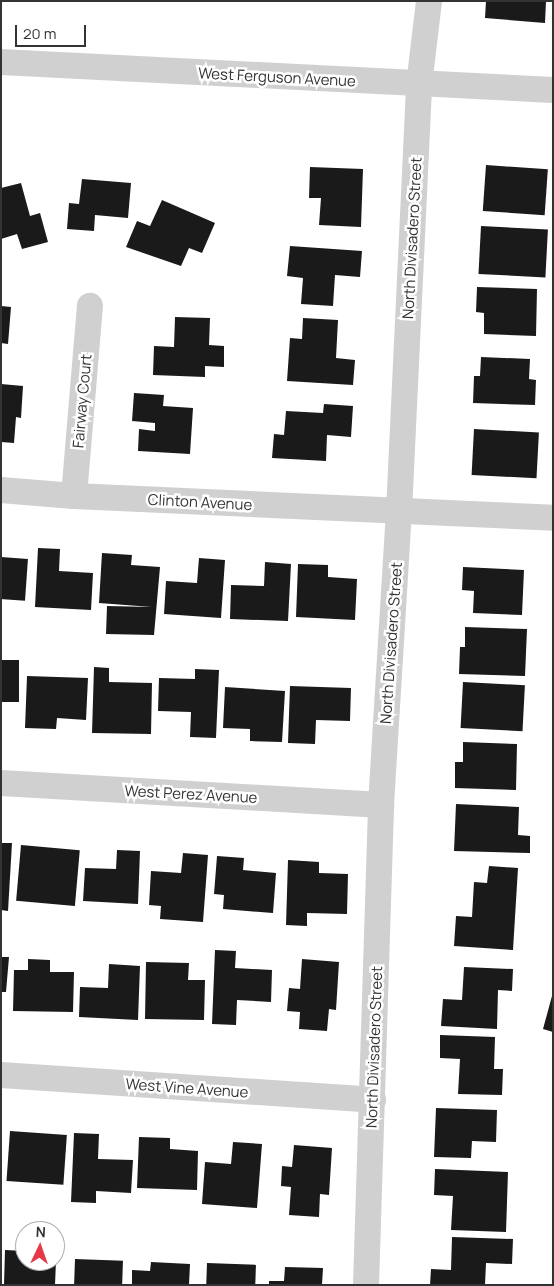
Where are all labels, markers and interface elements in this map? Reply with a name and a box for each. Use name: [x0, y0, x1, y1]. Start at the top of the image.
scale bar: [18, 15, 89, 47]
text: 20 m: [23, 23, 56, 44]
street label: West Ferguson Avenue: [198, 64, 356, 90]
street label: North Divisadero Street: [399, 157, 425, 319]
street label: Fairway Court: [69, 353, 95, 449]
street label: Clinton Avenue: [147, 490, 253, 514]
street label: North Divisadero Street: [376, 561, 406, 725]
street label: West Perez Avenue: [124, 782, 258, 806]
street label: North Divisadero Street: [362, 966, 386, 1128]
street label: West Vine Avenue: [125, 1075, 249, 1101]
north arrow: [15, 1221, 65, 1271]
text: N: [35, 1222, 46, 1241]

